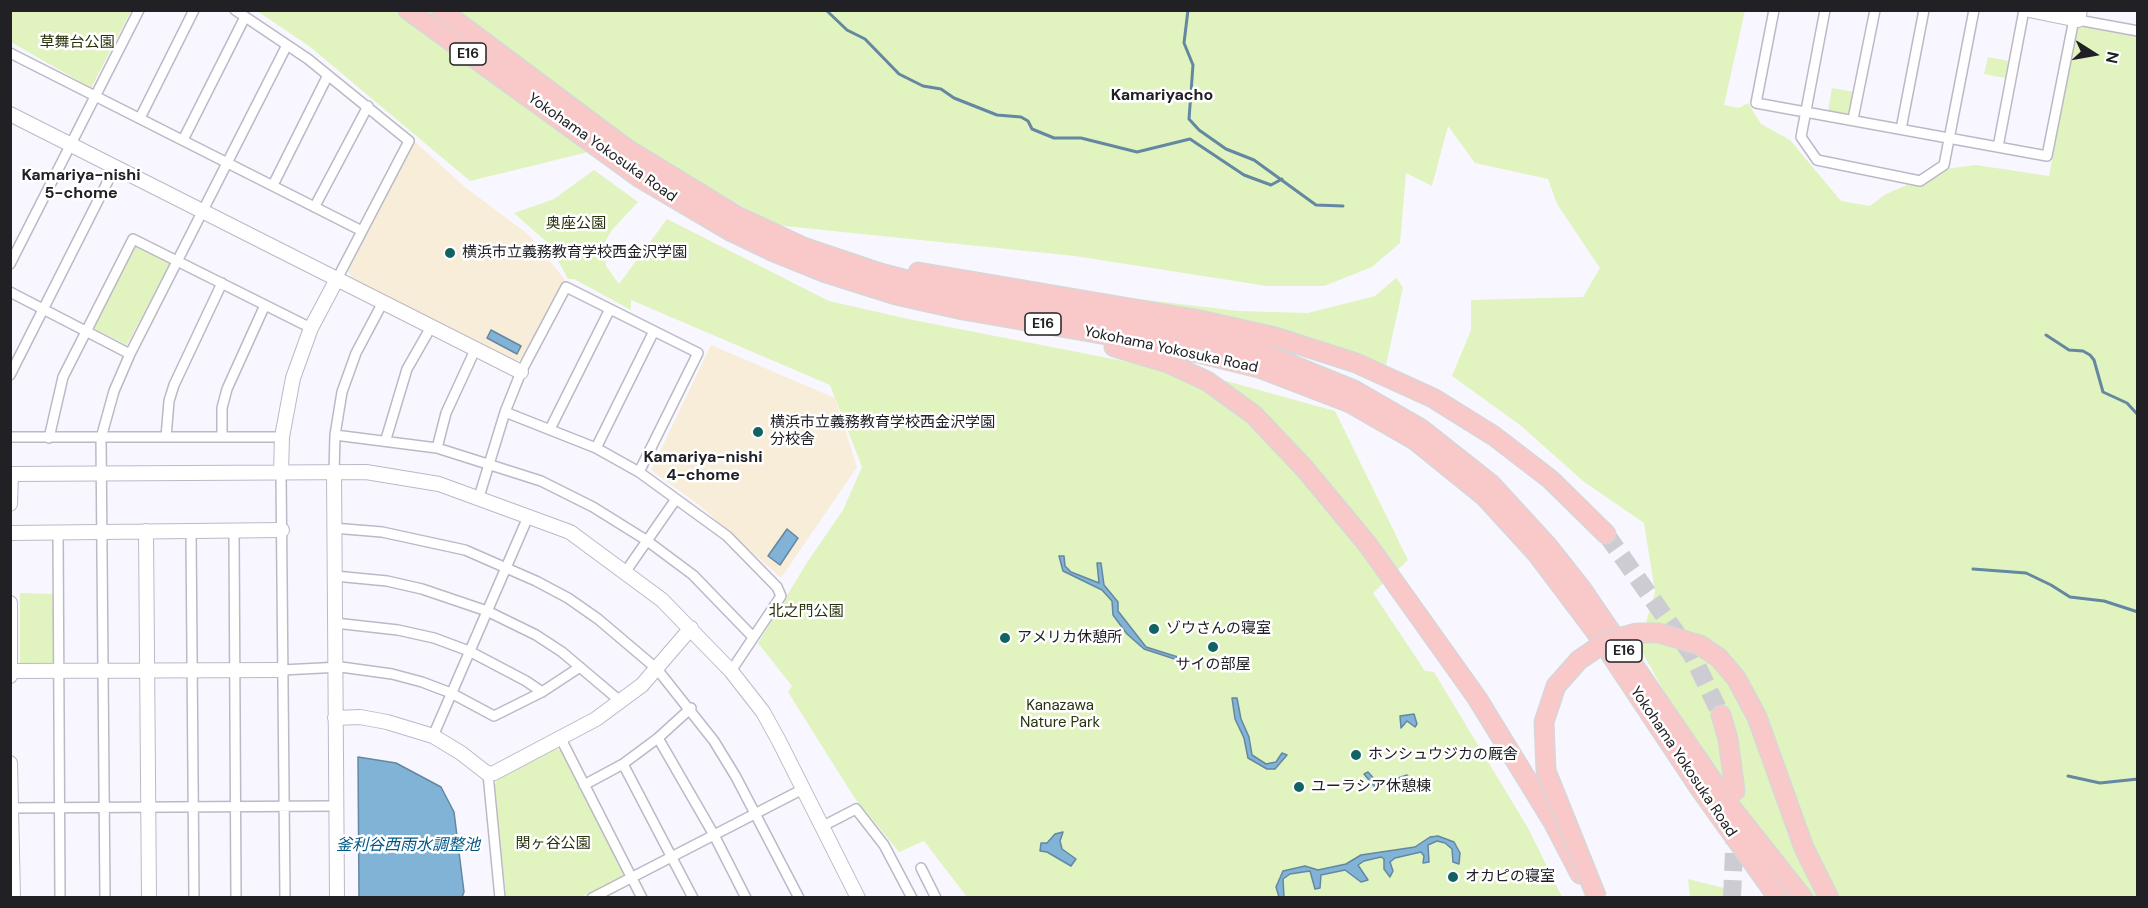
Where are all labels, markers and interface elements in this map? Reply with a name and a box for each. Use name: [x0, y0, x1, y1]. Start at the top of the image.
north arrow: [2064, 24, 2124, 84]
park label: 草舞台公園: [40, 34, 114, 52]
road number: E16: [450, 43, 486, 65]
text: N: [2101, 50, 2124, 65]
district label: Kamariyacho: [1111, 86, 1213, 106]
street label: Yokohama Yokosuka Road: [524, 90, 680, 206]
district label: Kamariya-nishi 5-chome: [21, 166, 141, 204]
park label: 奥座公園: [546, 215, 606, 233]
place label: 横浜市立義務教育学校西金沢学園: [462, 244, 687, 262]
marker: 横浜市立義務教育学校西金沢学園: [443, 246, 457, 260]
road number: E16: [1025, 313, 1061, 335]
street label: Yokohama Yokosuka Road: [1082, 323, 1260, 377]
place label: 横浜市立義務教育学校西金沢学園 分校舎: [770, 414, 995, 449]
marker: 横浜市立義務教育学校西金沢学園 分校舎: [751, 425, 765, 439]
district label: Kamariya-nishi 4-chome: [643, 448, 763, 486]
park label: 北之門公園: [769, 603, 843, 621]
place label: ゾウさんの寝室: [1166, 620, 1271, 638]
marker: ゾウさんの寝室: [1147, 622, 1161, 636]
place label: アメリカ休憩所: [1017, 629, 1122, 647]
marker: アメリカ休憩所: [998, 631, 1012, 645]
marker: サイの部屋: [1206, 640, 1220, 654]
road number: E16: [1606, 640, 1642, 662]
place label: サイの部屋: [1176, 656, 1250, 674]
street label: Yokohama Yokosuka Road: [1626, 683, 1740, 841]
park label: Kanazawa Nature Park: [1020, 697, 1100, 732]
place label: ホンシュウジカの厩舎: [1368, 746, 1518, 764]
marker: ホンシュウジカの厩舎: [1349, 748, 1363, 762]
place label: ユーラシア休憩棟: [1311, 778, 1431, 796]
marker: ユーラシア休憩棟: [1292, 780, 1306, 794]
park label: 関ヶ谷公園: [516, 835, 590, 853]
water label: 釜利谷西雨水調整池: [336, 836, 480, 856]
place label: オカピの寝室: [1465, 868, 1555, 886]
marker: オカピの寝室: [1446, 870, 1460, 884]

